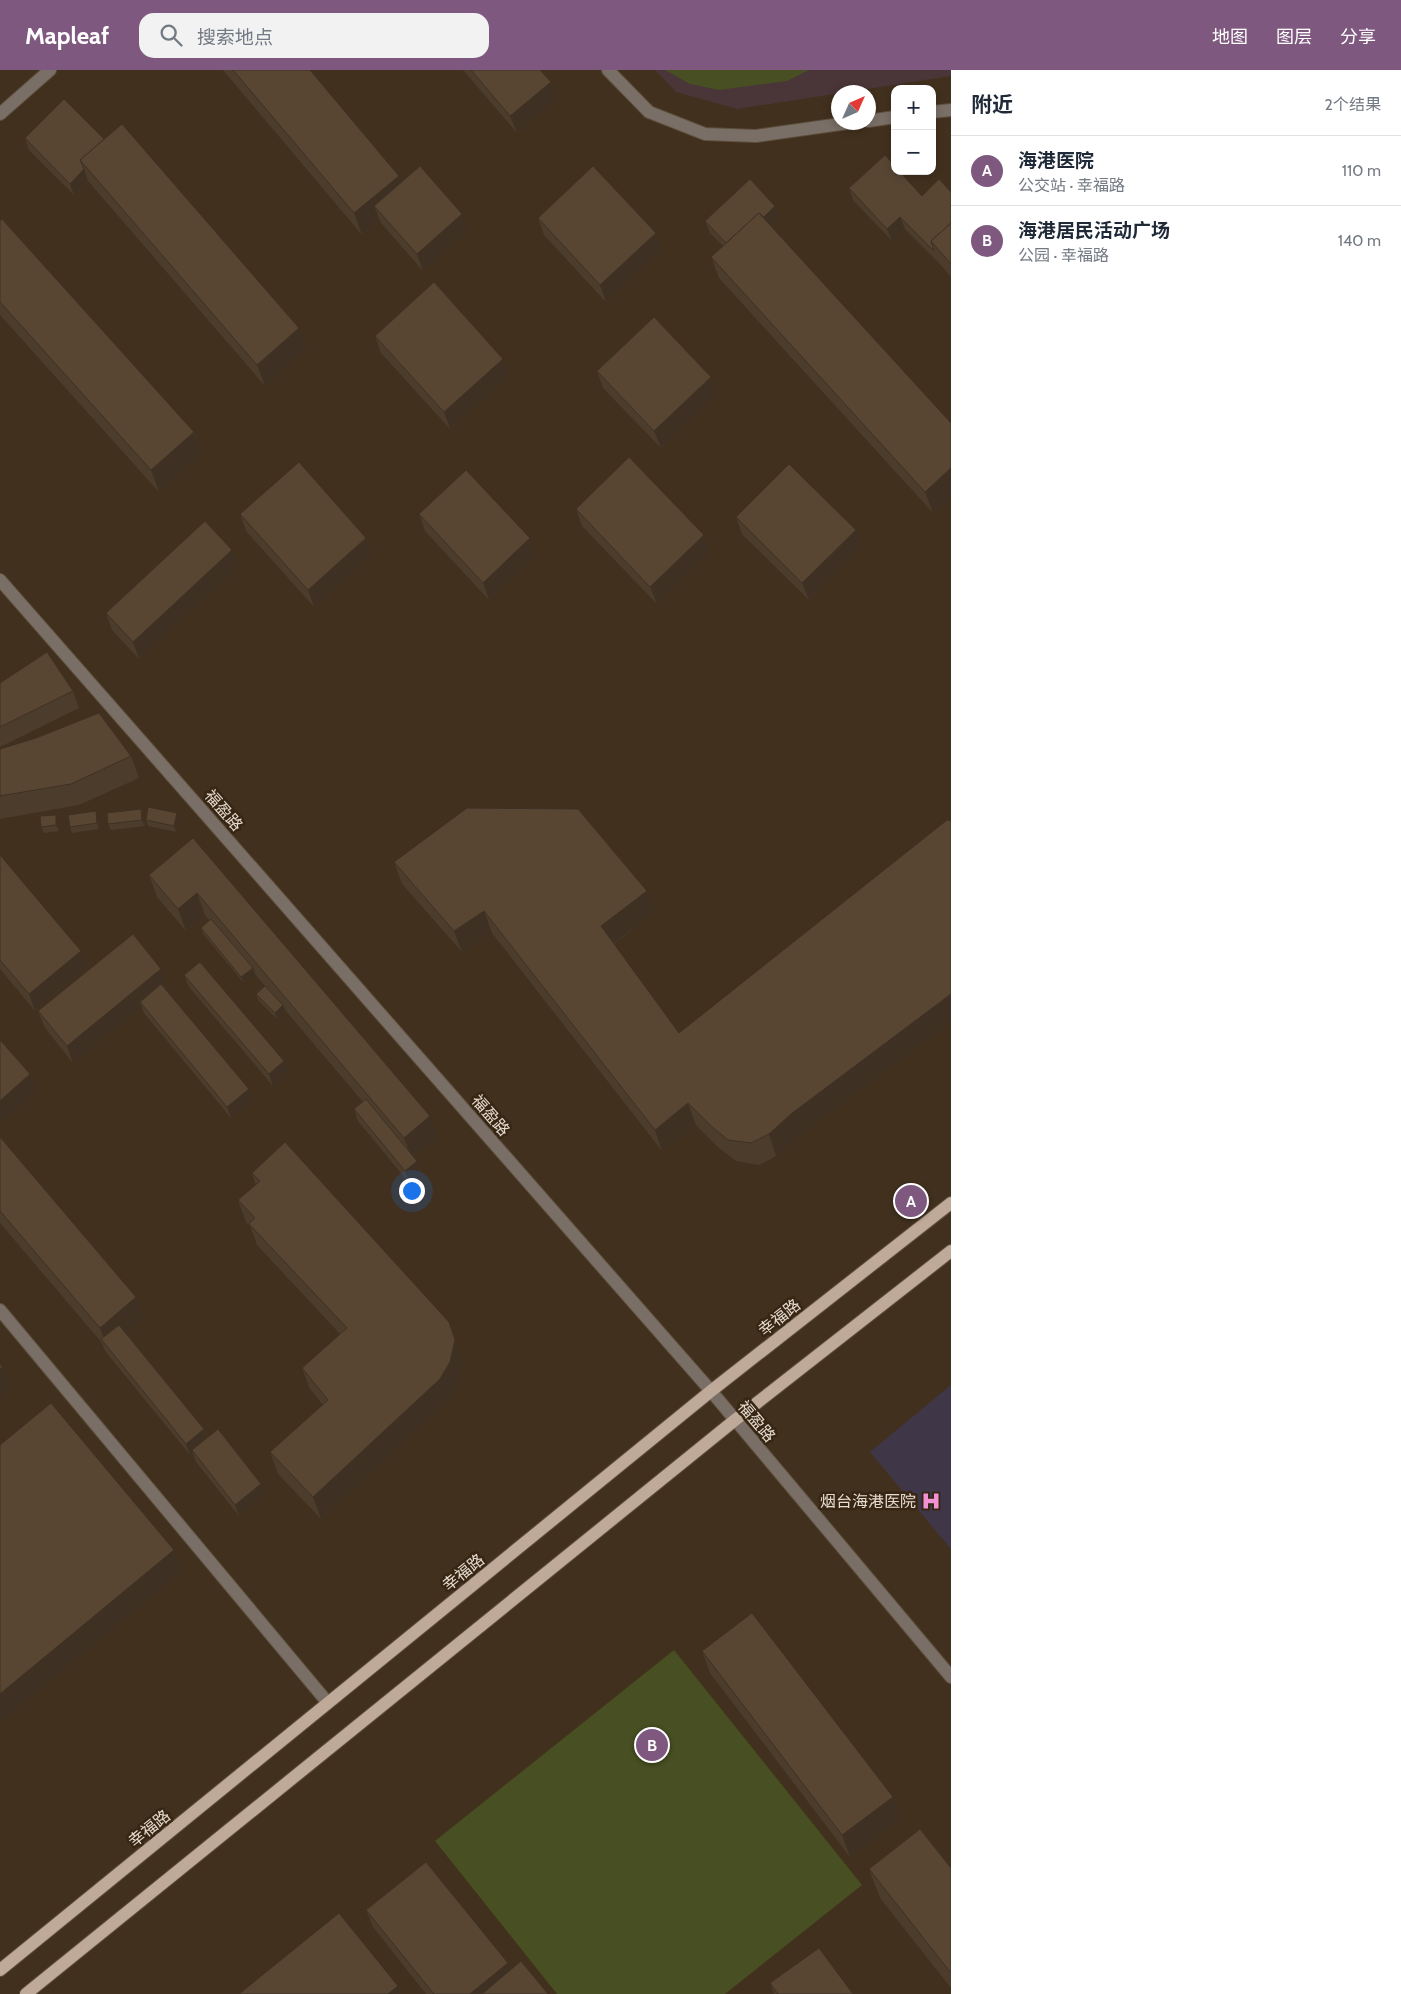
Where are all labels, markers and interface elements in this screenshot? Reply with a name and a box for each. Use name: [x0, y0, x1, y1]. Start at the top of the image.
search box: [139, 13, 489, 58]
text: Mapleaf: [25, 21, 109, 50]
icon: search: [157, 21, 185, 49]
text: 搜索地点: [197, 26, 273, 49]
text: 地图: [1212, 26, 1248, 48]
text: 图层: [1276, 26, 1312, 48]
text: 分享: [1340, 26, 1376, 48]
north arrow: [831, 85, 876, 130]
map controls: [891, 85, 936, 175]
button: +: [891, 85, 936, 130]
text: 附近: [971, 92, 1013, 117]
text: 2个结果: [1325, 95, 1381, 114]
button: −: [891, 130, 936, 175]
text: 海港医院: [1018, 149, 1094, 172]
text: A: [982, 161, 992, 180]
text: 110 m: [1342, 161, 1381, 180]
text: 公交站 · 幸福路: [1018, 176, 1125, 195]
text: 海港居民活动广场: [1018, 219, 1170, 242]
text: B: [982, 231, 992, 250]
text: 140 m: [1338, 231, 1381, 250]
text: 公园 · 幸福路: [1018, 246, 1109, 265]
street label: 福盈路: [201, 786, 247, 835]
street label: 福盈路: [468, 1091, 514, 1140]
your location: [399, 1178, 425, 1204]
pin: A: [895, 1182, 927, 1220]
street label: 幸福路: [755, 1295, 804, 1340]
street label: 福盈路: [734, 1397, 779, 1446]
hospital icon: 烟台海港医院: [920, 1490, 942, 1512]
place label: 烟台海港医院: [820, 1492, 916, 1511]
street label: 幸福路: [439, 1550, 488, 1595]
pin: B: [636, 1726, 668, 1764]
street label: 幸福路: [125, 1806, 174, 1851]

